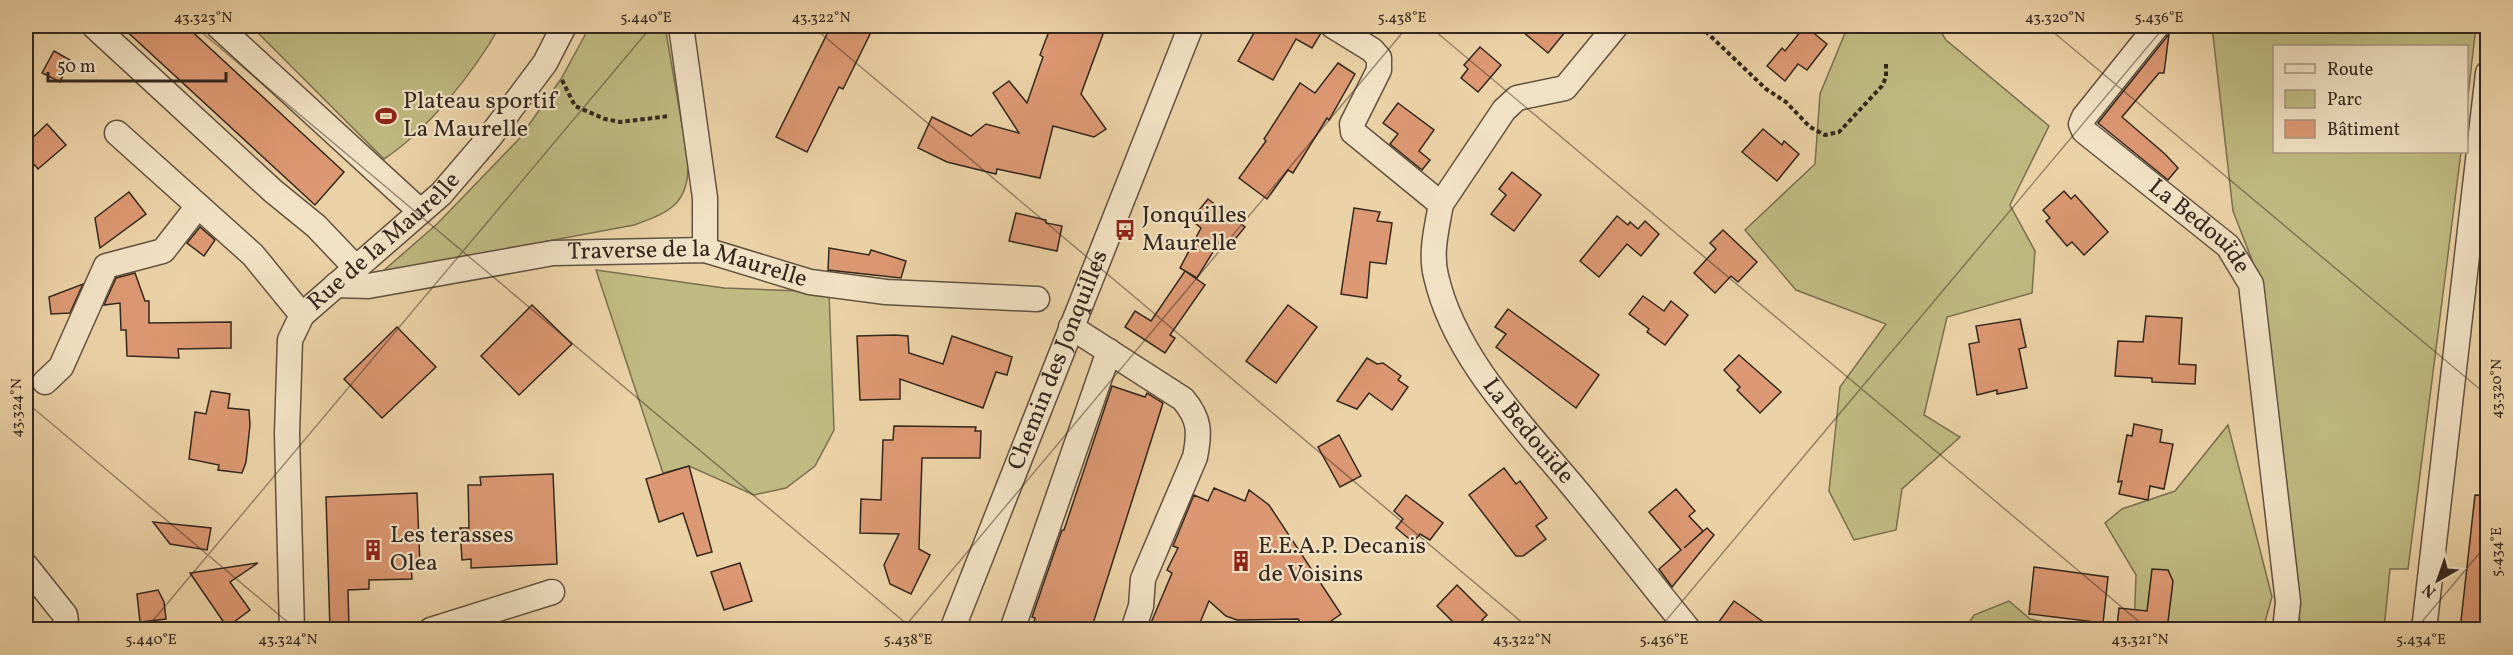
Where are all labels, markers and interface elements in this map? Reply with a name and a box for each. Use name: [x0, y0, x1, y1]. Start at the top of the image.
text: 43.323°N: [174, 8, 232, 29]
text: 5.440°E: [620, 8, 672, 29]
text: 43.322°N: [791, 8, 851, 29]
text: 5.438°E: [1377, 8, 1427, 29]
text: 43.320°N: [2025, 8, 2085, 29]
text: 5.436°E: [2134, 8, 2184, 29]
scale bar: [48, 45, 226, 83]
legend: [2273, 45, 2468, 153]
text: 50 m: [57, 55, 96, 80]
text: Route: [2327, 58, 2373, 83]
place label: Plateau sportif La Maurelle: [403, 85, 559, 147]
text: Parc: [2327, 88, 2362, 113]
sports icon: Plateau sportif La Maurelle: [374, 104, 398, 128]
text: Bâtiment: [2327, 118, 2400, 143]
street label: Rue de la Maurelle: [300, 165, 469, 319]
street label: La Bedouïde: [2140, 171, 2258, 281]
place label: Jonquilles Maurelle: [1142, 199, 1247, 261]
bus stop icon: Jonquilles Maurelle: [1113, 218, 1137, 242]
street label: Traverse de la Maurelle: [567, 233, 811, 297]
street label: Chemin des Jonquilles: [1000, 245, 1118, 475]
text: 43.320°N: [2487, 359, 2508, 419]
street label: La Bedouïde: [1473, 371, 1582, 492]
text: 43.324°N: [7, 378, 28, 438]
place label: Les terasses Olea: [390, 519, 514, 581]
text: 5.434°E: [2487, 527, 2508, 577]
place label: E.E.A.P. Decanis de Voisins: [1258, 530, 1426, 592]
building icon: Les terasses Olea: [361, 538, 385, 562]
building icon: E.E.A.P. Decanis de Voisins: [1229, 549, 1253, 573]
north arrow: [2408, 550, 2468, 610]
text: N: [2418, 578, 2441, 602]
text: 5.440°E: [125, 630, 177, 651]
text: 43.324°N: [258, 630, 318, 651]
text: 5.438°E: [883, 630, 933, 651]
text: 43.322°N: [1492, 630, 1552, 651]
text: 5.436°E: [1639, 630, 1689, 651]
text: 43.321°N: [2111, 630, 2169, 651]
text: 5.434°E: [2396, 630, 2446, 651]

